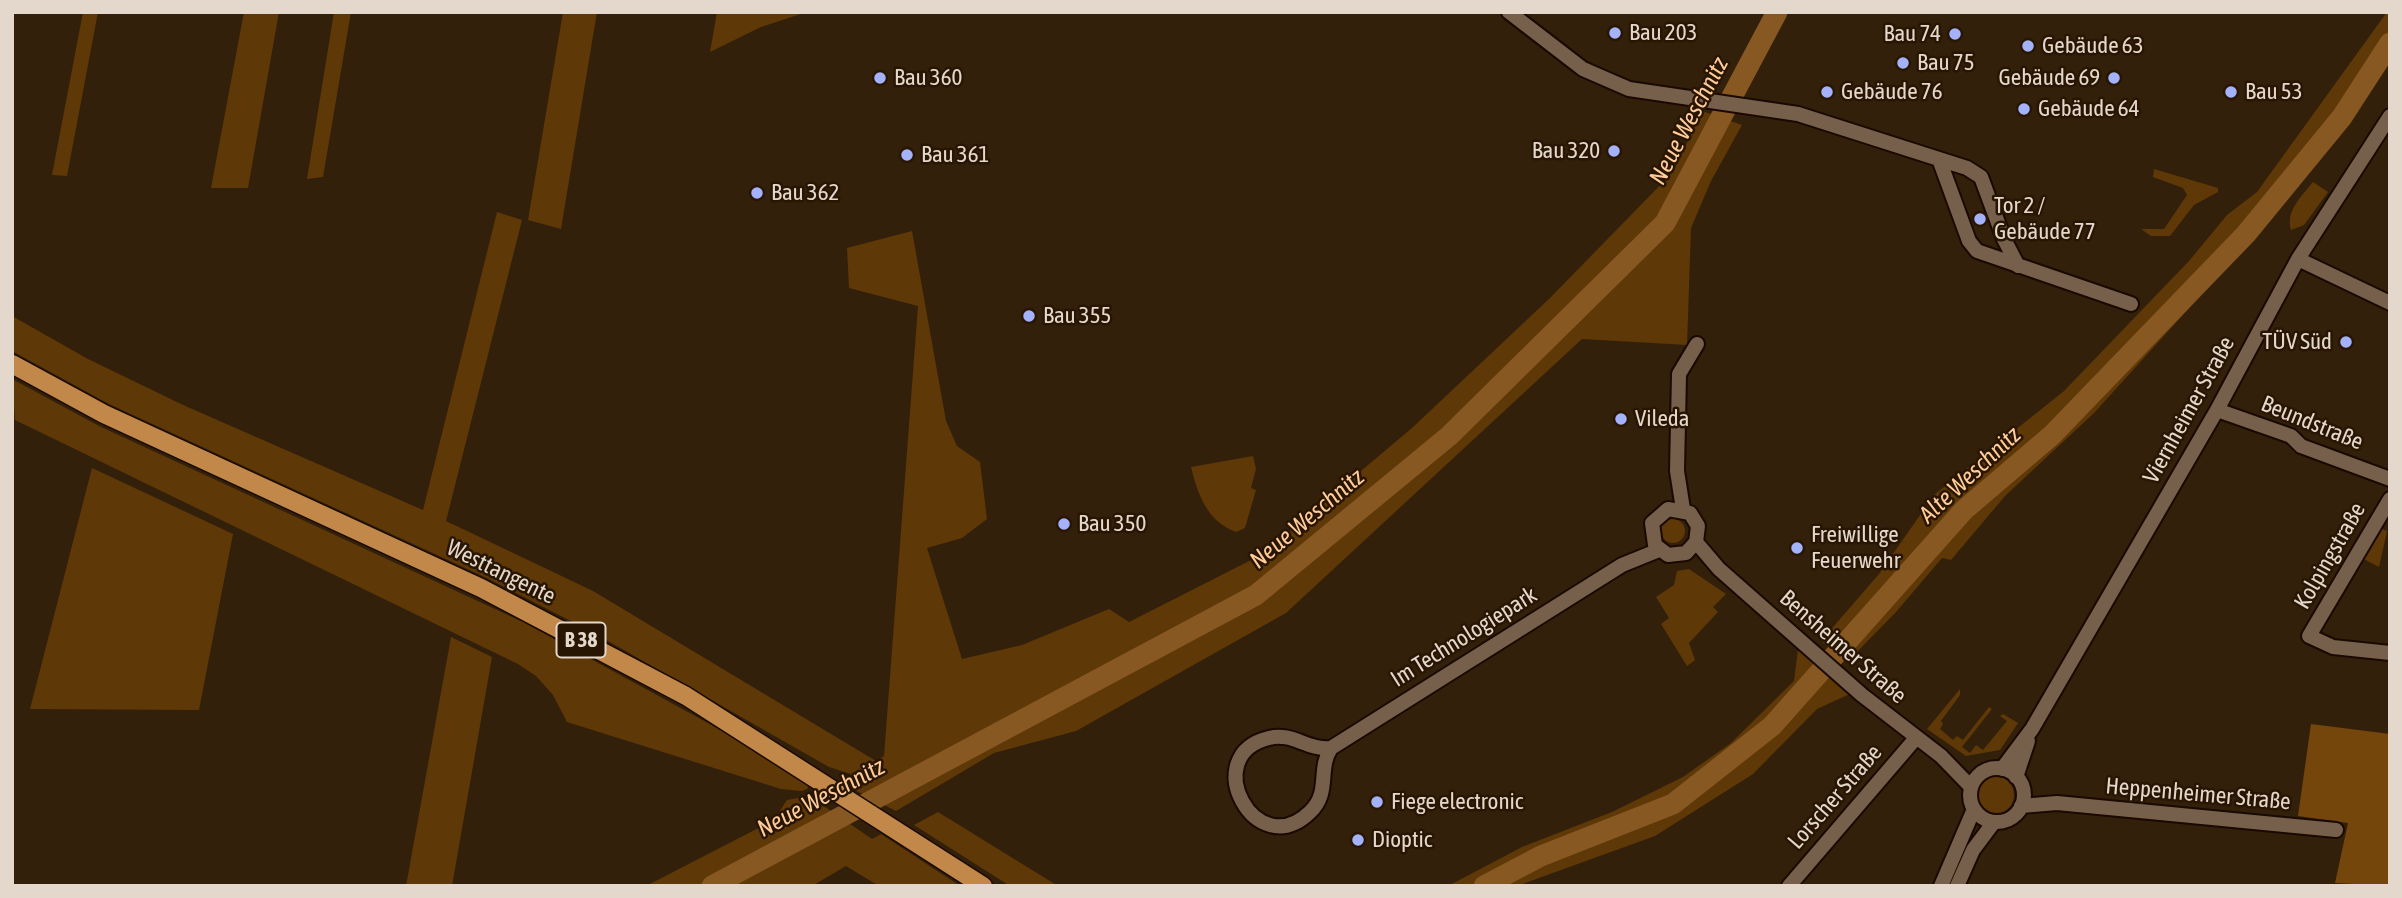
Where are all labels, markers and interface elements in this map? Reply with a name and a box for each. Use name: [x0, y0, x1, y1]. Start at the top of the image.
place label: Bau 203: [1629, 19, 1697, 47]
place label: Bau 74: [1884, 20, 1941, 48]
marker: Bau 203: [1607, 25, 1623, 41]
marker: Bau 74: [1947, 26, 1963, 42]
place label: Gebäude 63: [2042, 32, 2143, 60]
marker: Gebäude 63: [2020, 38, 2036, 54]
place label: Bau 75: [1917, 49, 1974, 77]
water label: Neue Weschnitz: [1643, 52, 1735, 190]
marker: Bau 75: [1895, 55, 1911, 71]
place label: Bau 360: [894, 64, 962, 92]
place label: Gebäude 69: [1999, 64, 2100, 92]
marker: Bau 360: [872, 70, 888, 86]
marker: Gebäude 69: [2106, 70, 2122, 86]
place label: Gebäude 76: [1841, 78, 1942, 106]
place label: Bau 53: [2245, 78, 2302, 106]
marker: Gebäude 76: [1819, 84, 1835, 100]
marker: Bau 53: [2223, 84, 2239, 100]
place label: Gebäude 64: [2038, 95, 2139, 123]
marker: Gebäude 64: [2016, 101, 2032, 117]
place label: Bau 320: [1532, 137, 1600, 165]
place label: Bau 361: [921, 141, 989, 169]
marker: Bau 320: [1606, 143, 1622, 159]
marker: Bau 361: [899, 147, 915, 163]
place label: Bau 362: [771, 179, 839, 207]
marker: Bau 362: [749, 185, 765, 201]
place label: Tor 2 / Gebäude 77: [1994, 192, 2095, 246]
marker: Tor 2 / Gebäude 77: [1972, 211, 1988, 227]
place label: Bau 355: [1043, 302, 1111, 330]
marker: Bau 355: [1021, 308, 1037, 324]
place label: TÜV Süd: [2262, 328, 2332, 356]
street label: Viernheimer Straße: [2137, 332, 2241, 488]
marker: TÜV Süd: [2338, 334, 2354, 350]
street label: Beundstraße: [2257, 390, 2367, 456]
place label: Vileda: [1635, 405, 1689, 433]
marker: Vileda: [1613, 411, 1629, 427]
water label: Alte Weschnitz: [1913, 421, 2027, 529]
water label: Neue Weschnitz: [1244, 463, 1370, 575]
street label: Kolpingstraße: [2289, 498, 2371, 614]
place label: Bau 350: [1078, 510, 1146, 538]
marker: Bau 350: [1056, 516, 1072, 532]
place label: Freiwillige Feuerwehr: [1811, 521, 1900, 575]
street label: Westtangente: [442, 534, 560, 610]
marker: Freiwillige Feuerwehr: [1789, 540, 1805, 556]
street label: Im Technologiepark: [1386, 581, 1542, 693]
street label: Bensheimer Straße: [1774, 584, 1912, 710]
road number: B 38: [556, 622, 606, 658]
street label: Lorscher Straße: [1782, 739, 1888, 855]
water label: Neue Weschnitz: [752, 752, 890, 844]
street label: Heppenheimer Straße: [2104, 772, 2292, 816]
place label: Fiege electronic: [1391, 788, 1523, 816]
marker: Fiege electronic: [1369, 794, 1385, 810]
place label: Dioptic: [1372, 826, 1432, 854]
marker: Dioptic: [1350, 832, 1366, 848]

